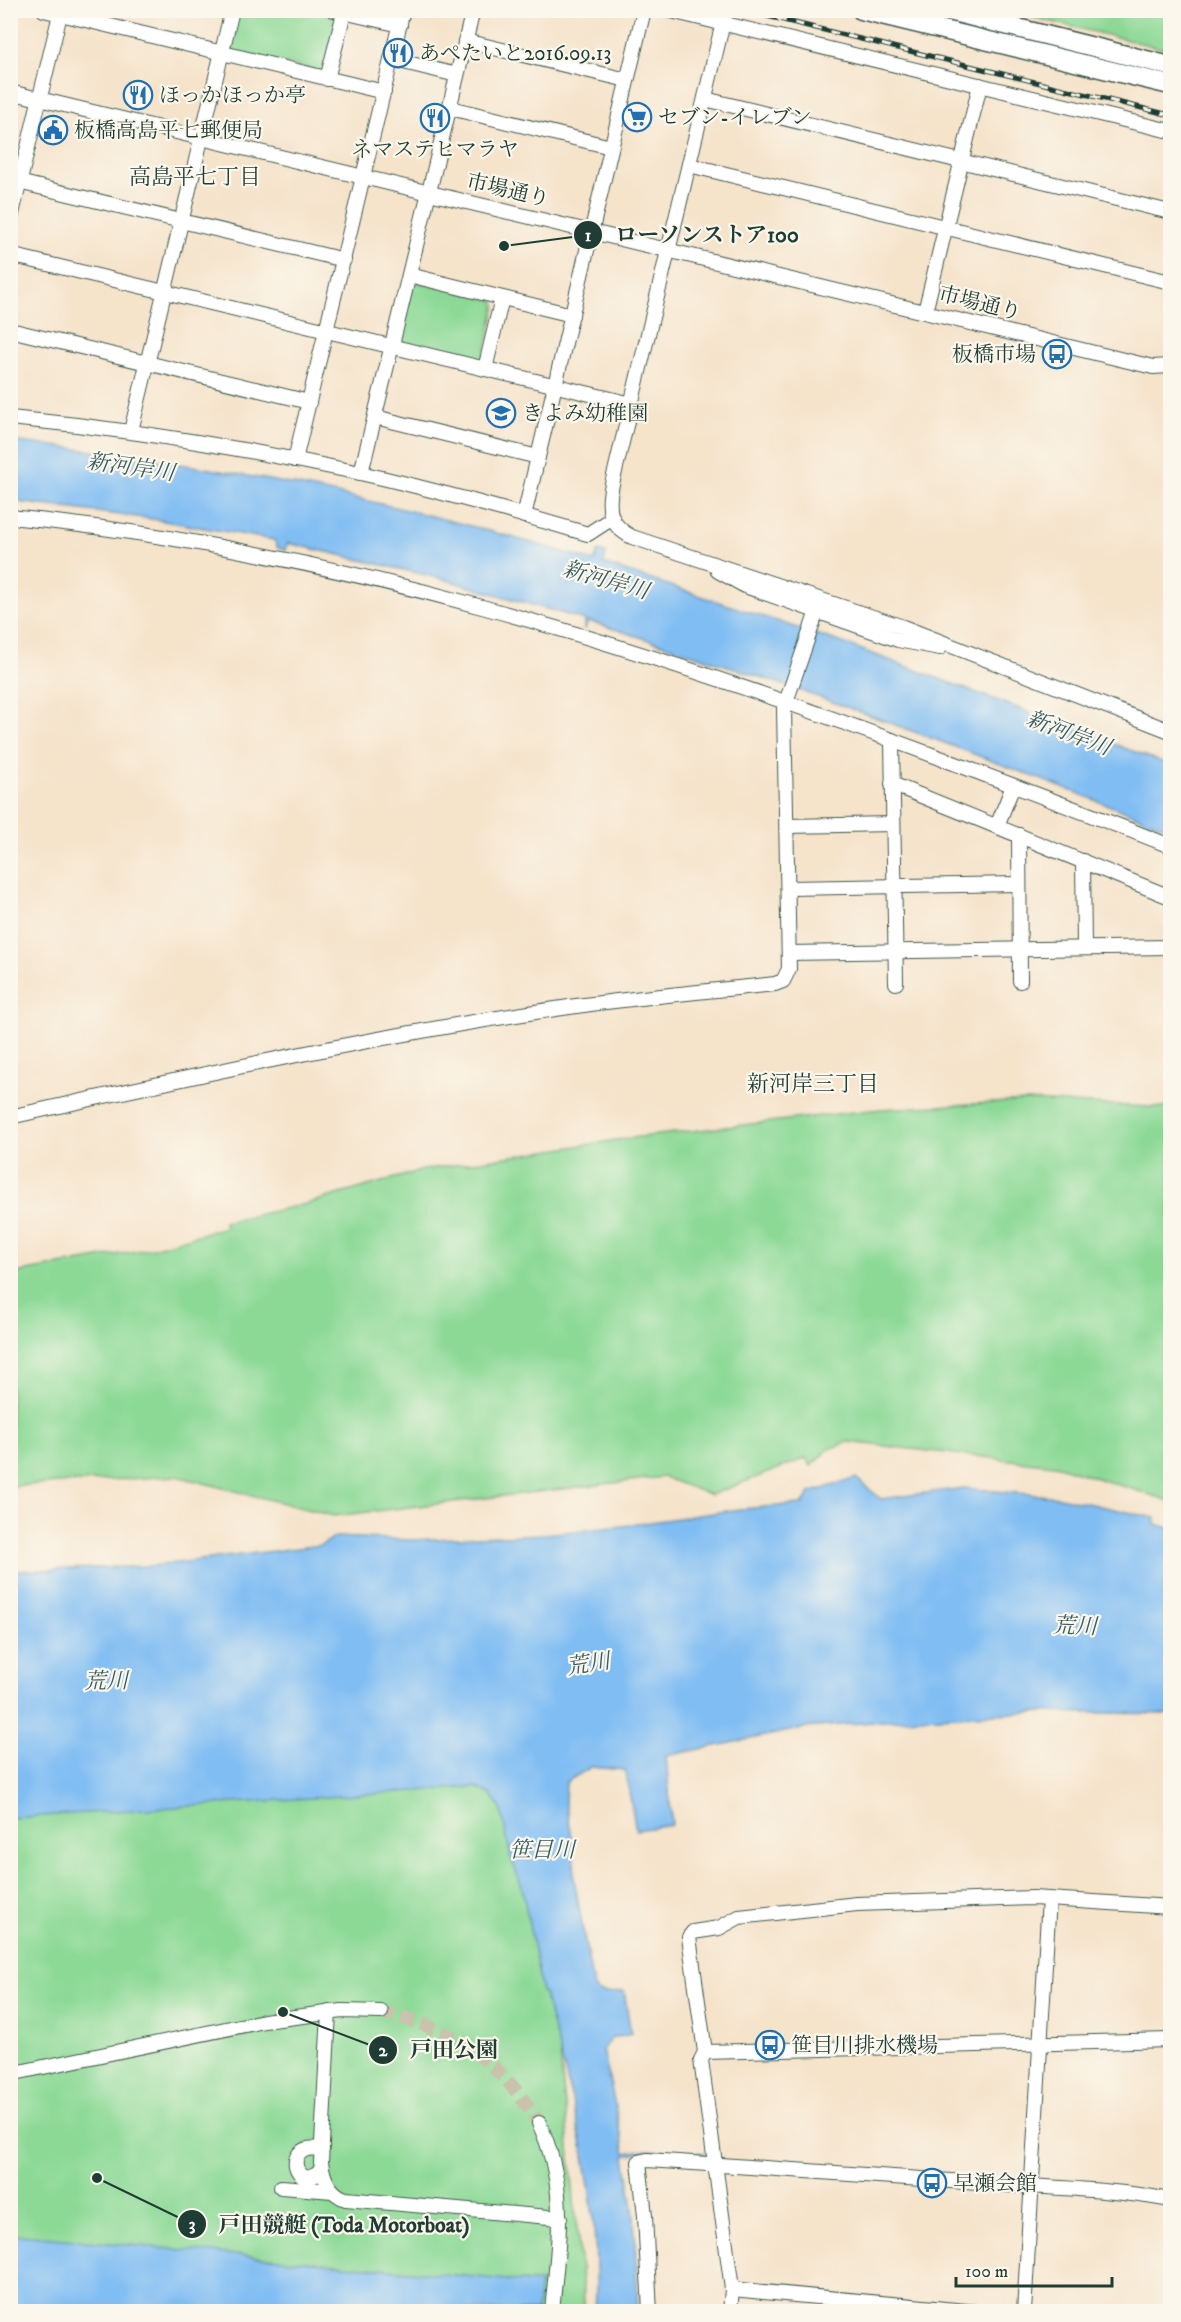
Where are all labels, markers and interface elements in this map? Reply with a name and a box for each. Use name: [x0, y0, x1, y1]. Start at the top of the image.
restaurant icon: あぺたいと2016.09.13: [382, 37, 414, 69]
place label: あぺたいと2016.09.13: [419, 41, 611, 67]
restaurant icon: ほっかほっか亭: [122, 79, 154, 111]
place label: ほっかほっか亭: [159, 83, 306, 109]
supermarket icon: セブン-イレブン: [621, 101, 653, 133]
restaurant icon: ネマステヒマラヤ: [419, 102, 451, 134]
place label: セブン-イレブン: [658, 105, 812, 131]
public building icon: 板橋高島平七郵便局: [37, 114, 69, 146]
place label: 板橋高島平七郵便局: [74, 118, 263, 144]
place label: ネマステヒマラヤ: [351, 137, 519, 163]
district label: 高島平七丁目: [129, 164, 261, 191]
street label: 市場通り: [464, 169, 552, 213]
callout: ローソンストア100: [573, 215, 812, 255]
text: ローソンストア100: [615, 222, 799, 249]
text: 1: [585, 225, 592, 247]
street label: 市場通り: [936, 281, 1024, 327]
bus stop icon: 板橋市場: [1041, 338, 1073, 370]
place label: 板橋市場: [952, 342, 1036, 368]
school or university icon: きよみ幼稚園: [485, 397, 517, 429]
place label: きよみ幼稚園: [522, 401, 648, 427]
water label: 新河岸川: [85, 448, 178, 487]
water label: 新河岸川: [560, 555, 654, 606]
water label: 新河岸川: [1023, 705, 1116, 762]
district label: 新河岸三丁目: [747, 1071, 879, 1098]
water label: 荒川: [1052, 1612, 1099, 1641]
water label: 荒川: [564, 1647, 614, 1681]
water label: 荒川: [84, 1668, 130, 1695]
water label: 笹目川: [509, 1837, 577, 1864]
bus stop icon: 笹目川排水機場: [754, 2029, 786, 2061]
callout: 戸田公園: [368, 2030, 510, 2070]
place label: 笹目川排水機場: [791, 2033, 938, 2059]
text: 戸田公園: [410, 2037, 498, 2064]
text: 2: [379, 2040, 389, 2062]
bus stop icon: 早瀬会館: [916, 2167, 948, 2199]
place label: 早瀬会館: [953, 2171, 1037, 2197]
callout: 戸田競艇 (Toda Motorboat): [177, 2204, 482, 2244]
text: 戸田競艇 (Toda Motorboat): [218, 2212, 470, 2239]
text: 3: [189, 2214, 196, 2236]
scale bar: [956, 2250, 1112, 2288]
text: 100 m: [965, 2261, 1008, 2283]

